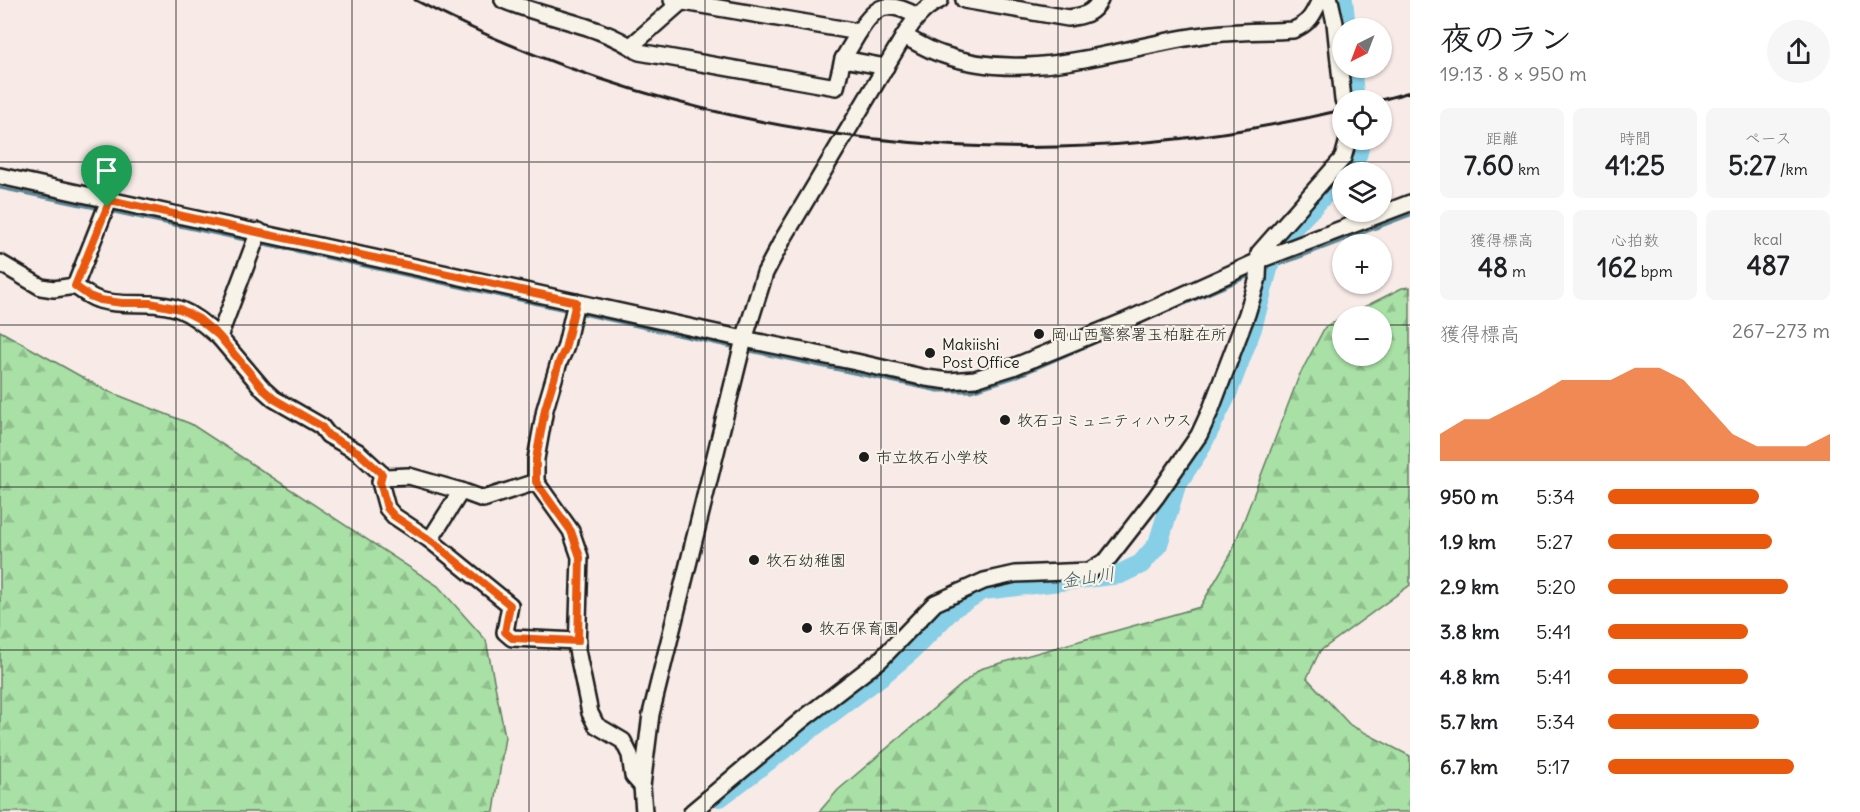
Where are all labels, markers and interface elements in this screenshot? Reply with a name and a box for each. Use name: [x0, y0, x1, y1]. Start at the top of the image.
text: 夜のラン: [1440, 17, 1572, 59]
north arrow: [1332, 18, 1392, 78]
map controls: [1332, 18, 1392, 366]
button: share: [1767, 20, 1830, 83]
text: 19:13 · 8 × 950 m: [1440, 61, 1587, 86]
button: locate: [1332, 90, 1392, 150]
text: 距離: [1486, 128, 1518, 148]
text: 時間: [1619, 128, 1651, 148]
text: ペース: [1744, 128, 1792, 148]
pin: [81, 145, 132, 207]
text: 7.60: [1464, 149, 1514, 182]
text: 41:25: [1605, 149, 1665, 182]
text: 5:27: [1728, 149, 1776, 182]
icon: arrive: [90, 154, 123, 187]
text: km: [1514, 159, 1540, 179]
text: /km: [1776, 159, 1808, 179]
button: layers: [1332, 162, 1392, 222]
text: kcal: [1754, 229, 1782, 249]
text: 獲得標高: [1470, 230, 1534, 250]
text: 心拍数: [1611, 230, 1659, 250]
button: +: [1332, 234, 1392, 294]
text: 487: [1747, 249, 1789, 282]
text: 48: [1478, 251, 1508, 284]
text: 162: [1597, 251, 1637, 284]
text: m: [1508, 261, 1526, 281]
text: bpm: [1637, 261, 1673, 281]
button: −: [1332, 306, 1392, 366]
text: 267–273 m: [1732, 318, 1830, 343]
text: 獲得標高: [1440, 321, 1520, 346]
place label: 岡山西警察署玉柏駐在所: [1051, 324, 1227, 344]
marker: 岡山西警察署玉柏駐在所: [1032, 327, 1046, 341]
place label: Makiishi Post Office: [942, 334, 1020, 372]
marker: Makiishi Post Office: [923, 346, 937, 360]
place label: 牧石コミュニティハウス: [1017, 410, 1192, 430]
marker: 牧石コミュニティハウス: [998, 413, 1012, 427]
place label: 市立牧石小学校: [876, 447, 988, 467]
marker: 市立牧石小学校: [857, 450, 871, 464]
text: 950 m: [1440, 484, 1498, 509]
text: 5:34: [1536, 484, 1575, 509]
text: 1.9 km: [1440, 529, 1496, 554]
text: 5:27: [1536, 529, 1573, 554]
place label: 牧石幼稚園: [766, 550, 846, 570]
marker: 牧石幼稚園: [747, 553, 761, 567]
water label: 金山川: [1060, 562, 1116, 592]
text: 2.9 km: [1440, 574, 1499, 599]
text: 5:20: [1536, 574, 1576, 599]
place label: 牧石保育園: [819, 618, 899, 638]
text: 3.8 km: [1440, 619, 1500, 644]
text: 5:41: [1536, 619, 1571, 644]
marker: 牧石保育園: [800, 621, 814, 635]
text: 4.8 km: [1440, 664, 1500, 689]
text: 5:41: [1536, 664, 1571, 689]
text: 5.7 km: [1440, 709, 1498, 734]
text: 5:34: [1536, 709, 1575, 734]
text: 6.7 km: [1440, 754, 1498, 779]
text: 5:17: [1536, 754, 1570, 779]

